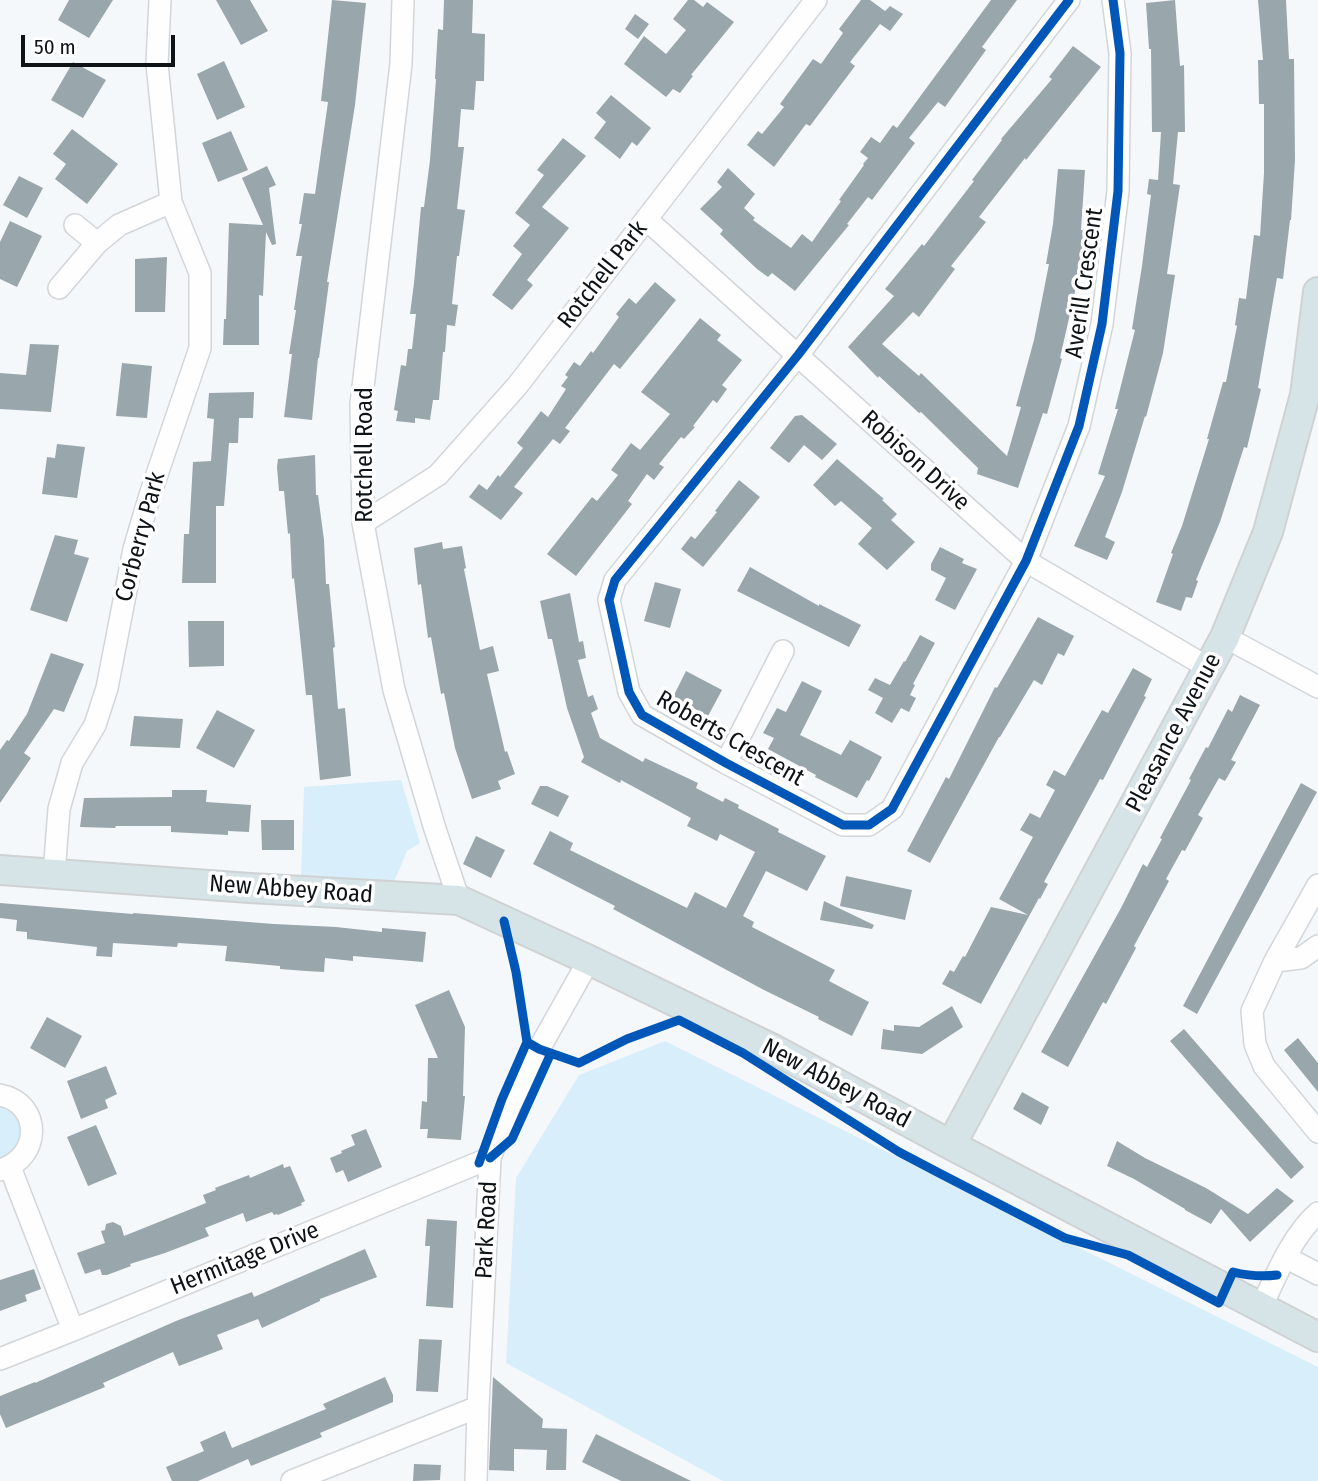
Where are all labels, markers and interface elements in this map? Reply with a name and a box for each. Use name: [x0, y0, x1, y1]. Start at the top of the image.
scale bar: [24, 21, 178, 65]
text: 50 m: [34, 34, 76, 60]
street label: Averill Crescent: [1060, 206, 1110, 360]
street label: Rotchell Park: [552, 215, 654, 335]
street label: Rotchell Road: [351, 387, 379, 523]
street label: Robison Drive: [855, 405, 975, 517]
street label: Corberry Park: [110, 469, 172, 605]
street label: Pleasance Avenue: [1120, 649, 1228, 817]
street label: Roberts Crescent: [651, 685, 809, 793]
street label: New Abbey Road: [208, 870, 374, 910]
street label: New Abbey Road: [757, 1033, 915, 1135]
street label: Park Road: [470, 1180, 504, 1280]
street label: Hermitage Drive: [167, 1216, 323, 1302]

